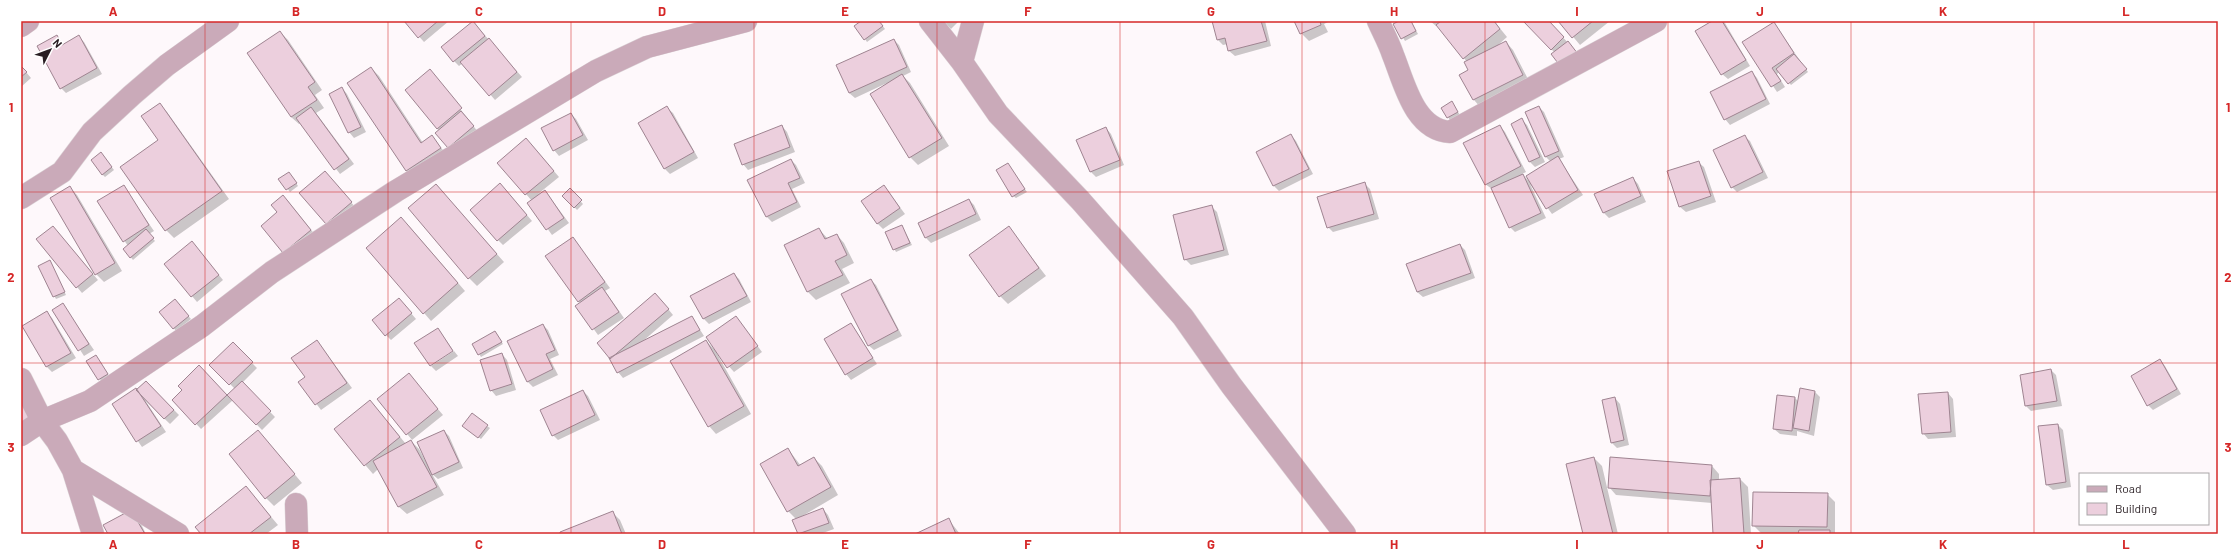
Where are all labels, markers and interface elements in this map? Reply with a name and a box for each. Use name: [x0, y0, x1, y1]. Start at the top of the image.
text: A: [109, 3, 118, 19]
text: B: [292, 3, 300, 19]
text: C: [475, 3, 483, 19]
text: D: [658, 3, 666, 19]
text: E: [841, 3, 849, 19]
text: F: [1024, 3, 1032, 19]
text: G: [1207, 3, 1215, 19]
text: H: [1390, 3, 1398, 19]
text: I: [1575, 3, 1579, 19]
text: J: [1756, 3, 1764, 19]
text: K: [1939, 3, 1947, 19]
text: L: [2122, 3, 2130, 19]
north arrow: [30, 30, 70, 70]
text: N: [51, 36, 65, 50]
text: 1: [9, 99, 13, 115]
text: 1: [2226, 99, 2230, 115]
text: 2: [7, 269, 15, 285]
text: 2: [2224, 269, 2232, 285]
text: 3: [7, 439, 15, 455]
text: 3: [2224, 439, 2232, 455]
legend: [2079, 473, 2209, 525]
text: Road: [2115, 481, 2142, 495]
text: Building: [2115, 501, 2157, 515]
text: A: [109, 536, 118, 552]
text: B: [292, 536, 300, 552]
text: C: [475, 536, 483, 552]
text: D: [658, 536, 666, 552]
text: E: [841, 536, 849, 552]
text: F: [1024, 536, 1032, 552]
text: G: [1207, 536, 1215, 552]
text: H: [1390, 536, 1398, 552]
text: I: [1575, 536, 1579, 552]
text: J: [1756, 536, 1764, 552]
text: K: [1939, 536, 1947, 552]
text: L: [2122, 536, 2130, 552]

